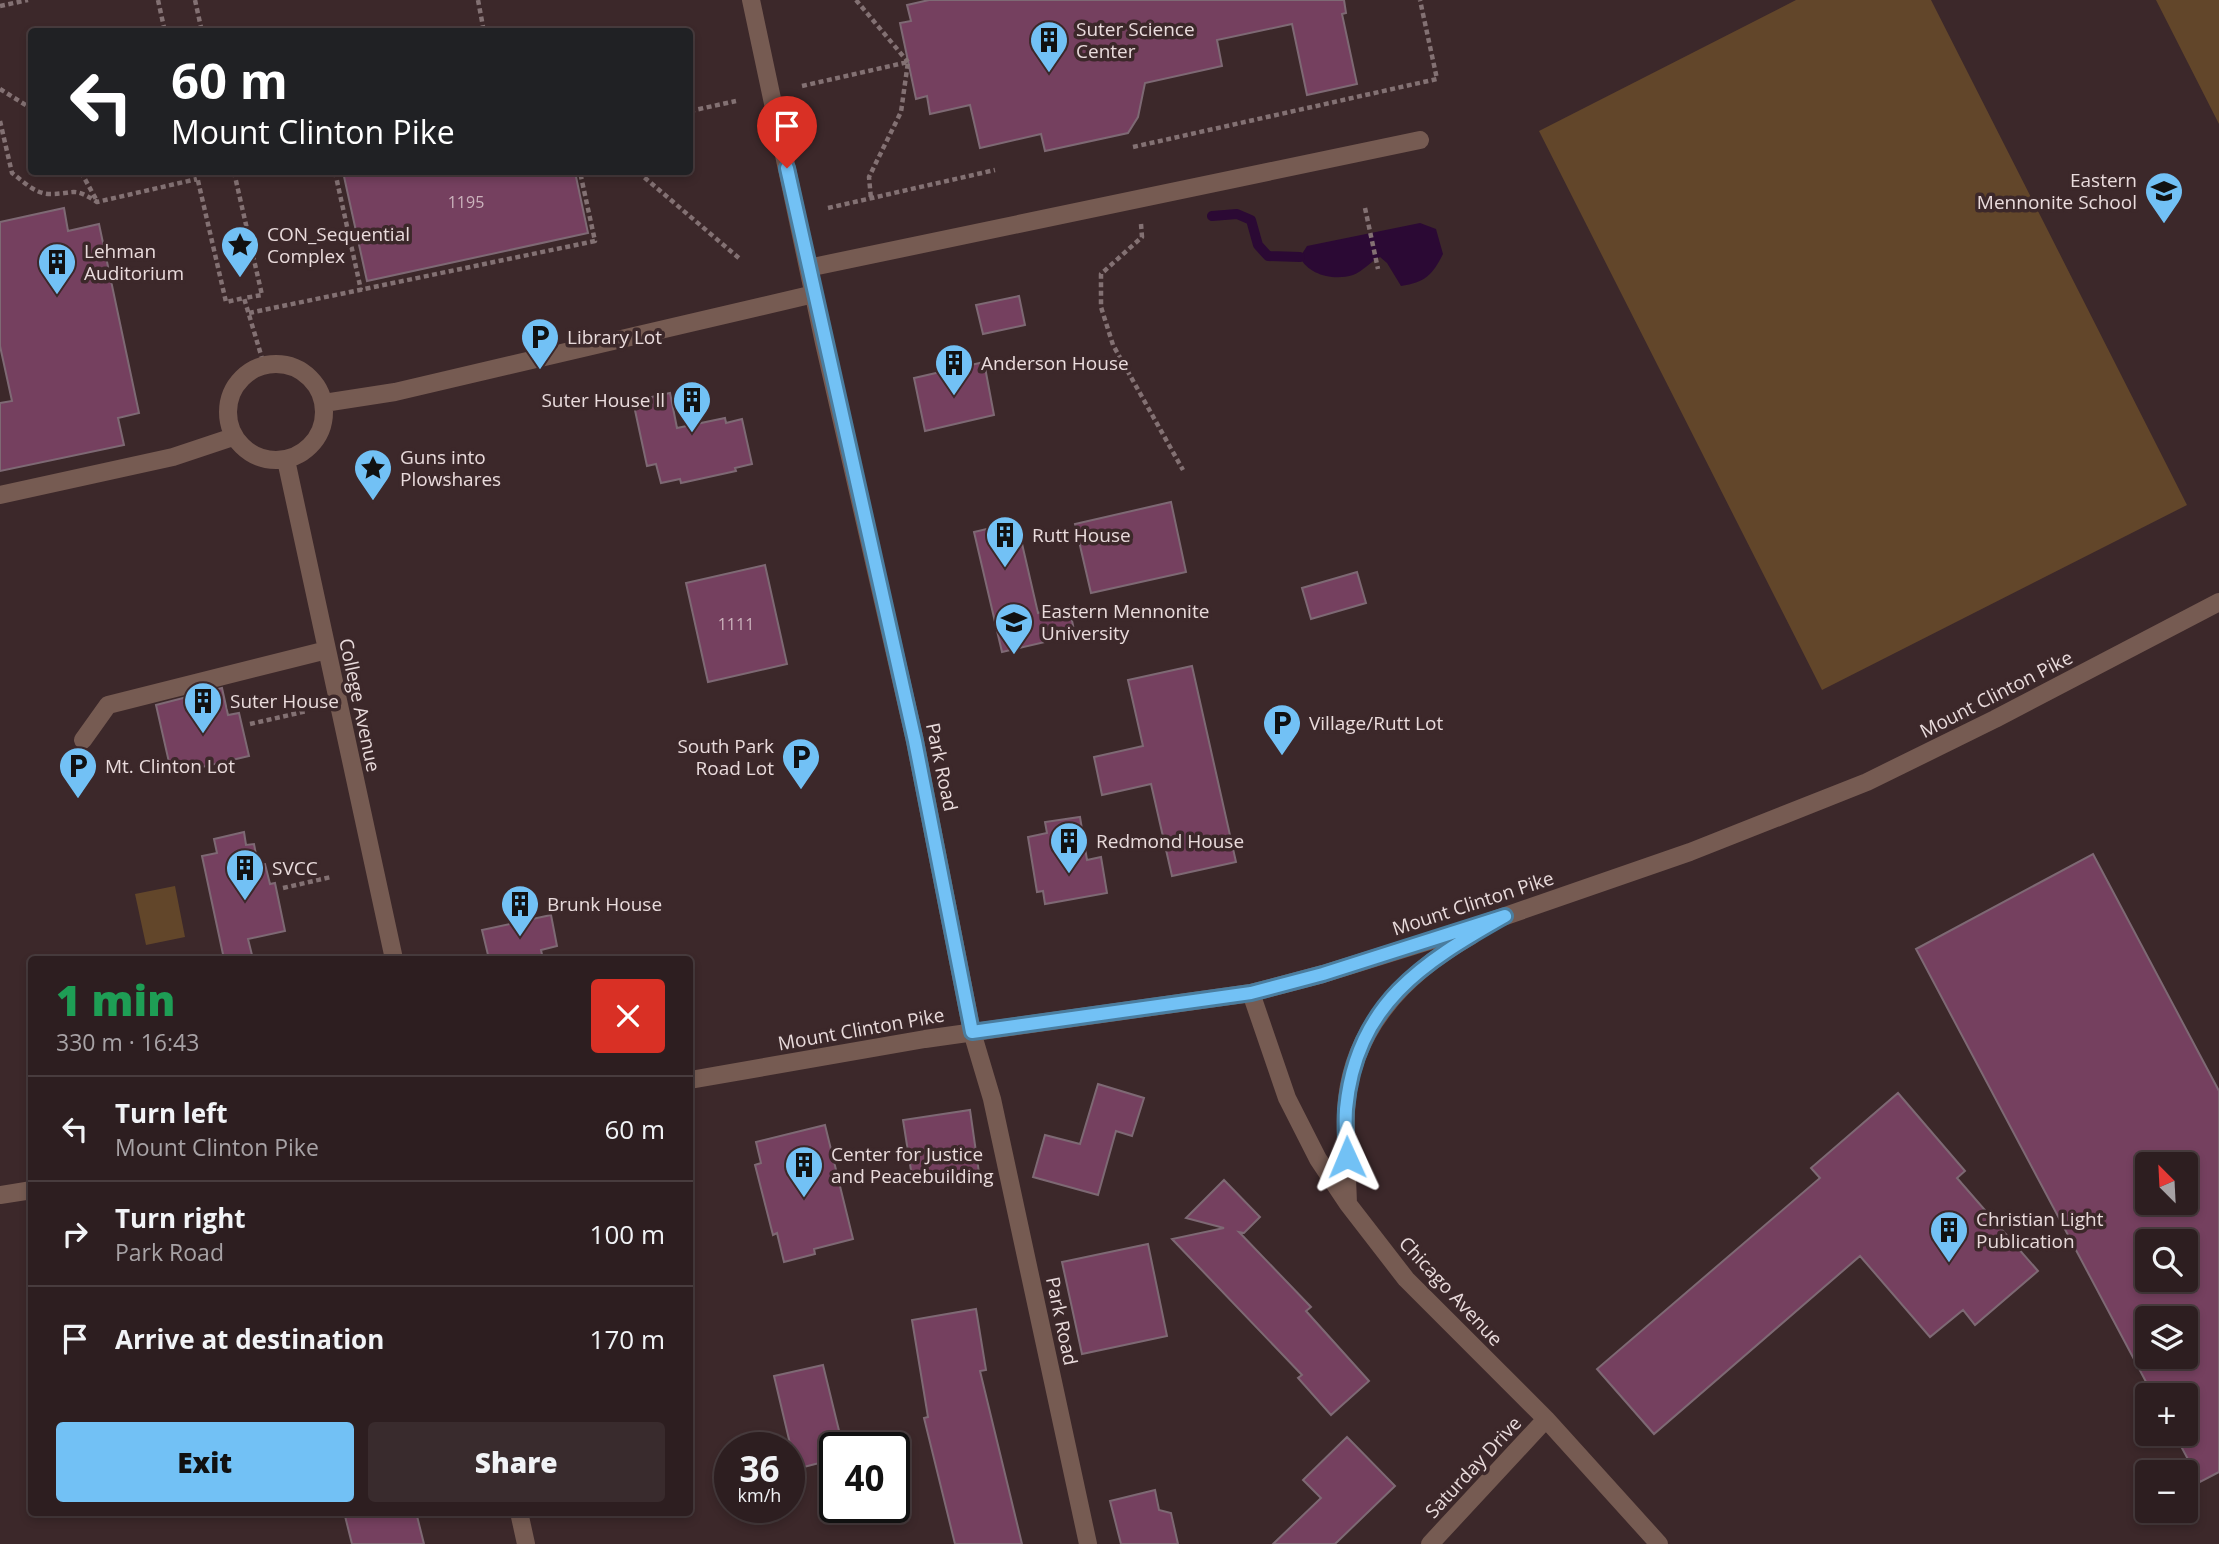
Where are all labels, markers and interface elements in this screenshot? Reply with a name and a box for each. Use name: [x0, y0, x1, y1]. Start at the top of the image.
place label: Suter Science Center: [1076, 16, 1195, 64]
building icon: Suter Science Center: [1028, 19, 1070, 74]
text: 60 m: [171, 47, 288, 113]
icon: left: [56, 56, 147, 147]
pin: [757, 96, 817, 168]
icon: arrive: [768, 107, 806, 145]
text: Mount Clinton Pike: [171, 110, 455, 153]
place label: Eastern Mennonite School: [1977, 167, 2137, 215]
school or university icon: Eastern Mennonite School: [2143, 170, 2185, 225]
house number: 1195: [448, 191, 484, 213]
place label: CON_Sequential Complex: [267, 221, 410, 269]
place icon: CON_Sequential Complex: [219, 224, 261, 279]
place label: Lehman Auditorium: [84, 238, 184, 286]
building icon: Lehman Auditorium: [36, 241, 78, 296]
parking icon: Library Lot: [519, 316, 561, 371]
place label: Library Lot: [567, 324, 662, 350]
building icon: Anderson House: [933, 342, 975, 397]
place label: Anderson House: [981, 350, 1129, 376]
building icon: Suter House ll: [671, 379, 713, 434]
place label: Suter House ll: [541, 387, 665, 413]
place label: Guns into Plowshares: [400, 444, 501, 492]
place icon: Guns into Plowshares: [352, 447, 394, 502]
building icon: Rutt House: [984, 514, 1026, 569]
place label: Rutt House: [1032, 522, 1131, 548]
place label: Eastern Mennonite University: [1041, 598, 1209, 646]
school or university icon: Eastern Mennonite University: [993, 601, 1035, 656]
house number: 1111: [718, 613, 754, 635]
street label: College Avenue: [333, 636, 387, 774]
street label: Mount Clinton Pike: [1915, 644, 2077, 744]
building icon: Suter House: [182, 680, 224, 735]
place label: Suter House: [230, 688, 339, 714]
parking icon: Village/Rutt Lot: [1261, 702, 1303, 757]
place label: Village/Rutt Lot: [1309, 710, 1443, 736]
street label: Park Road: [920, 720, 964, 814]
place label: South Park Road Lot: [677, 733, 774, 781]
parking icon: South Park Road Lot: [780, 736, 822, 791]
parking icon: Mt. Clinton Lot: [57, 745, 99, 800]
place label: Mt. Clinton Lot: [105, 753, 235, 779]
building icon: Redmond House: [1048, 820, 1090, 875]
place label: Redmond House: [1096, 828, 1244, 854]
building icon: SVCC: [224, 847, 266, 902]
place label: SVCC: [272, 855, 318, 881]
street label: Mount Clinton Pike: [1389, 865, 1557, 941]
building icon: Brunk House: [499, 883, 541, 938]
place label: Brunk House: [547, 891, 662, 917]
text: 1 min: [56, 971, 175, 1028]
button: close: [591, 979, 665, 1053]
street label: Mount Clinton Pike: [776, 1002, 946, 1056]
text: 330 m · 16:43: [56, 1026, 199, 1058]
text: Turn left: [115, 1095, 227, 1131]
icon: left: [56, 1110, 94, 1148]
text: 60 m: [604, 1111, 665, 1147]
position arrow: [1310, 1120, 1384, 1194]
text: Mount Clinton Pike: [115, 1131, 319, 1163]
place label: Center for Justice and Peacebuilding: [831, 1141, 993, 1189]
building icon: Center for Justice and Peacebuilding: [783, 1144, 825, 1199]
north arrow: [2135, 1152, 2198, 1214]
map controls: [2135, 1152, 2198, 1523]
text: Turn right: [115, 1200, 246, 1236]
place label: Christian Light Publication: [1976, 1206, 2104, 1254]
building icon: Christian Light Publication: [1928, 1209, 1970, 1264]
icon: right: [56, 1215, 94, 1253]
text: 100 m: [590, 1216, 665, 1252]
button: search: [2135, 1229, 2198, 1292]
street label: Chicago Avenue: [1393, 1231, 1509, 1351]
text: Park Road: [115, 1236, 224, 1268]
street label: Park Road: [1040, 1274, 1084, 1368]
button: layers: [2135, 1306, 2198, 1369]
icon: arrive: [56, 1320, 94, 1358]
text: Arrive at destination: [115, 1321, 384, 1357]
text: 170 m: [590, 1321, 665, 1357]
button: +: [2135, 1383, 2198, 1446]
street label: Saturday Drive: [1419, 1410, 1527, 1524]
button: Exit: [56, 1422, 354, 1502]
button: Share: [368, 1422, 665, 1502]
speed limit sign: 40: [819, 1432, 910, 1523]
text: 36: [739, 1445, 780, 1492]
button: −: [2135, 1460, 2198, 1523]
text: km/h: [738, 1483, 781, 1507]

